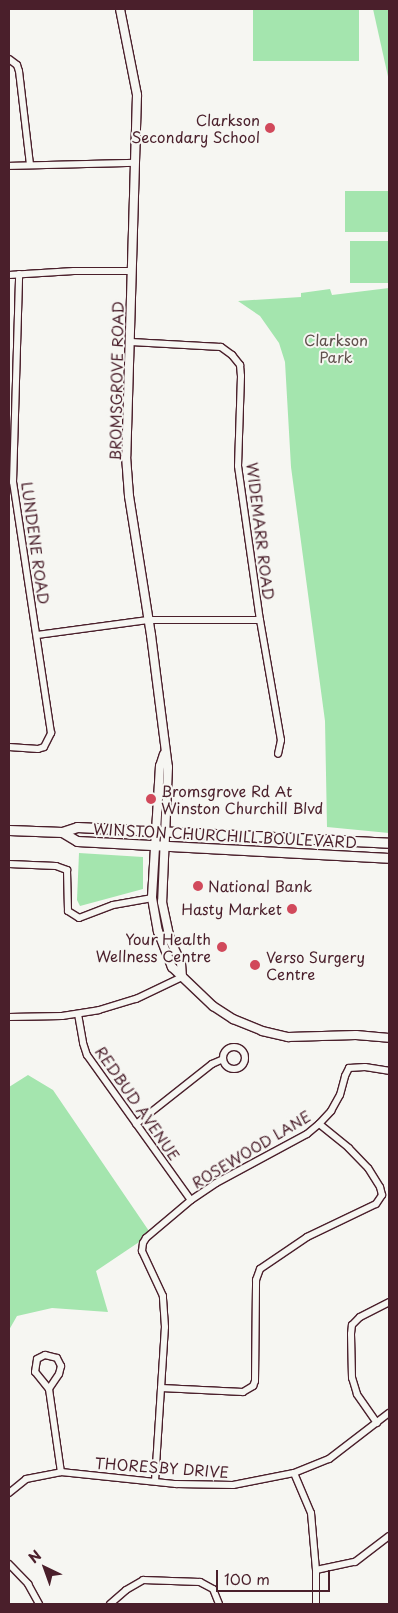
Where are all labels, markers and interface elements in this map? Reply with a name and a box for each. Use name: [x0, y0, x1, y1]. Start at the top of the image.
place label: Clarkson Secondary School: [131, 110, 260, 145]
marker: Clarkson Secondary School: [264, 122, 276, 134]
street label: BROMSGROVE ROAD: [106, 301, 126, 461]
park label: Clarkson Park: [304, 330, 368, 365]
street label: WIDEMARR ROAD: [244, 461, 278, 601]
street label: LUNDENE ROAD: [18, 480, 54, 606]
place label: Bromsgrove Rd At Winston Churchill Blvd: [161, 781, 324, 816]
marker: Bromsgrove Rd At Winston Churchill Blvd: [145, 793, 157, 805]
street label: WINSTON CHURCHILL BOULEVARD: [91, 819, 359, 851]
place label: National Bank: [208, 877, 312, 895]
marker: National Bank: [192, 880, 204, 892]
place label: Hasty Market: [182, 900, 282, 918]
marker: Hasty Market: [286, 903, 298, 915]
place label: Your Health Wellness Centre: [95, 929, 211, 964]
marker: Your Health Wellness Centre: [215, 940, 229, 954]
place label: Verso Surgery Centre: [266, 947, 366, 982]
marker: Verso Surgery Centre: [248, 958, 262, 972]
street label: REDBUD AVENUE: [92, 1043, 184, 1163]
street label: ROSEWOOD LANE: [188, 1106, 314, 1192]
street label: THORESBY DRIVE: [95, 1453, 229, 1481]
north arrow: [20, 1543, 70, 1593]
text: N: [23, 1545, 46, 1568]
scale bar: [218, 1560, 332, 1592]
text: 100 m: [224, 1567, 270, 1590]

